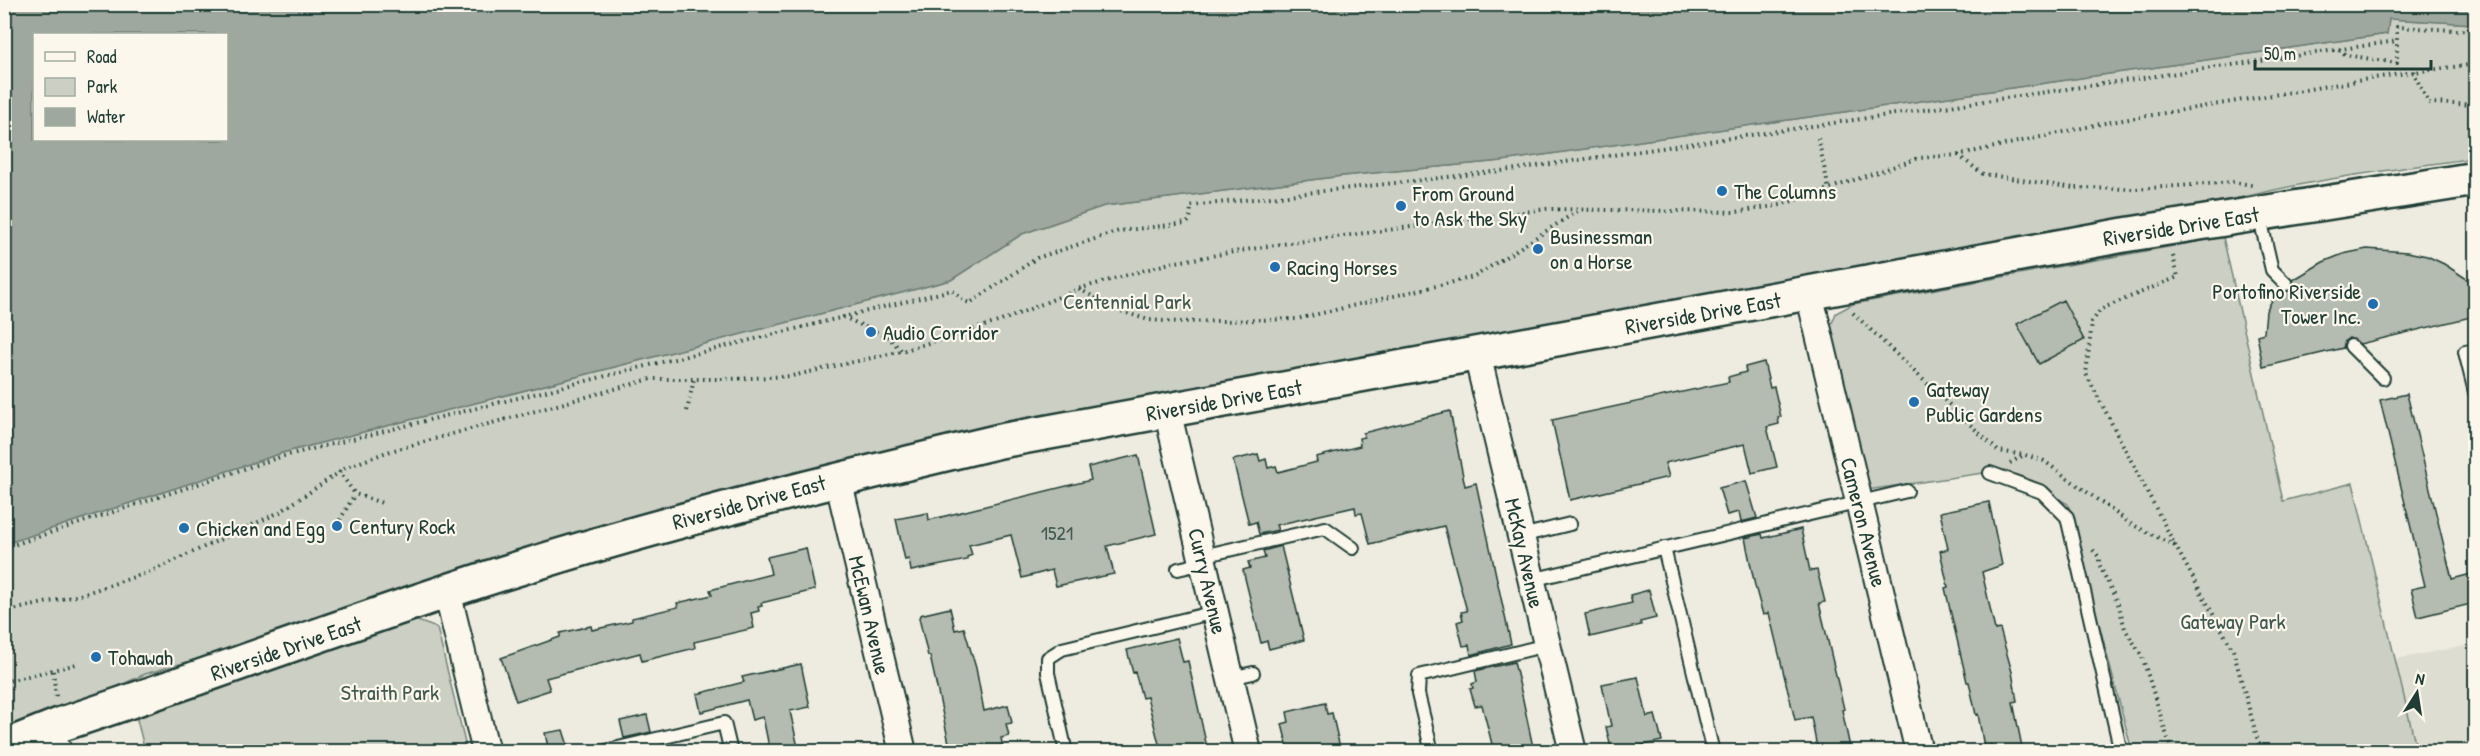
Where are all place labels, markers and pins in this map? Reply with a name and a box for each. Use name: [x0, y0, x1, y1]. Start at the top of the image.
place label: The Columns: [1734, 176, 1836, 206]
place label: From Ground to Ask the Sky: [1412, 178, 1527, 233]
marker: The Columns: [1715, 184, 1729, 198]
marker: From Ground to Ask the Sky: [1394, 199, 1408, 213]
place label: Businessman on a Horse: [1550, 221, 1653, 276]
marker: Businessman on a Horse: [1531, 242, 1545, 256]
place label: Racing Horses: [1287, 252, 1397, 282]
marker: Racing Horses: [1268, 260, 1282, 274]
place label: Portofino Riverside Tower Inc.: [2212, 276, 2361, 331]
marker: Portofino Riverside Tower Inc.: [2366, 297, 2380, 311]
place label: Audio Corridor: [883, 317, 999, 347]
marker: Audio Corridor: [864, 325, 878, 339]
place label: Gateway Public Gardens: [1926, 374, 2042, 429]
marker: Gateway Public Gardens: [1907, 395, 1921, 409]
place label: Century Rock: [349, 511, 455, 541]
place label: Chicken and Egg: [196, 513, 325, 543]
marker: Century Rock: [330, 519, 344, 533]
marker: Chicken and Egg: [177, 521, 191, 535]
place label: Tohawah: [108, 642, 173, 672]
marker: Tohawah: [89, 650, 103, 664]

